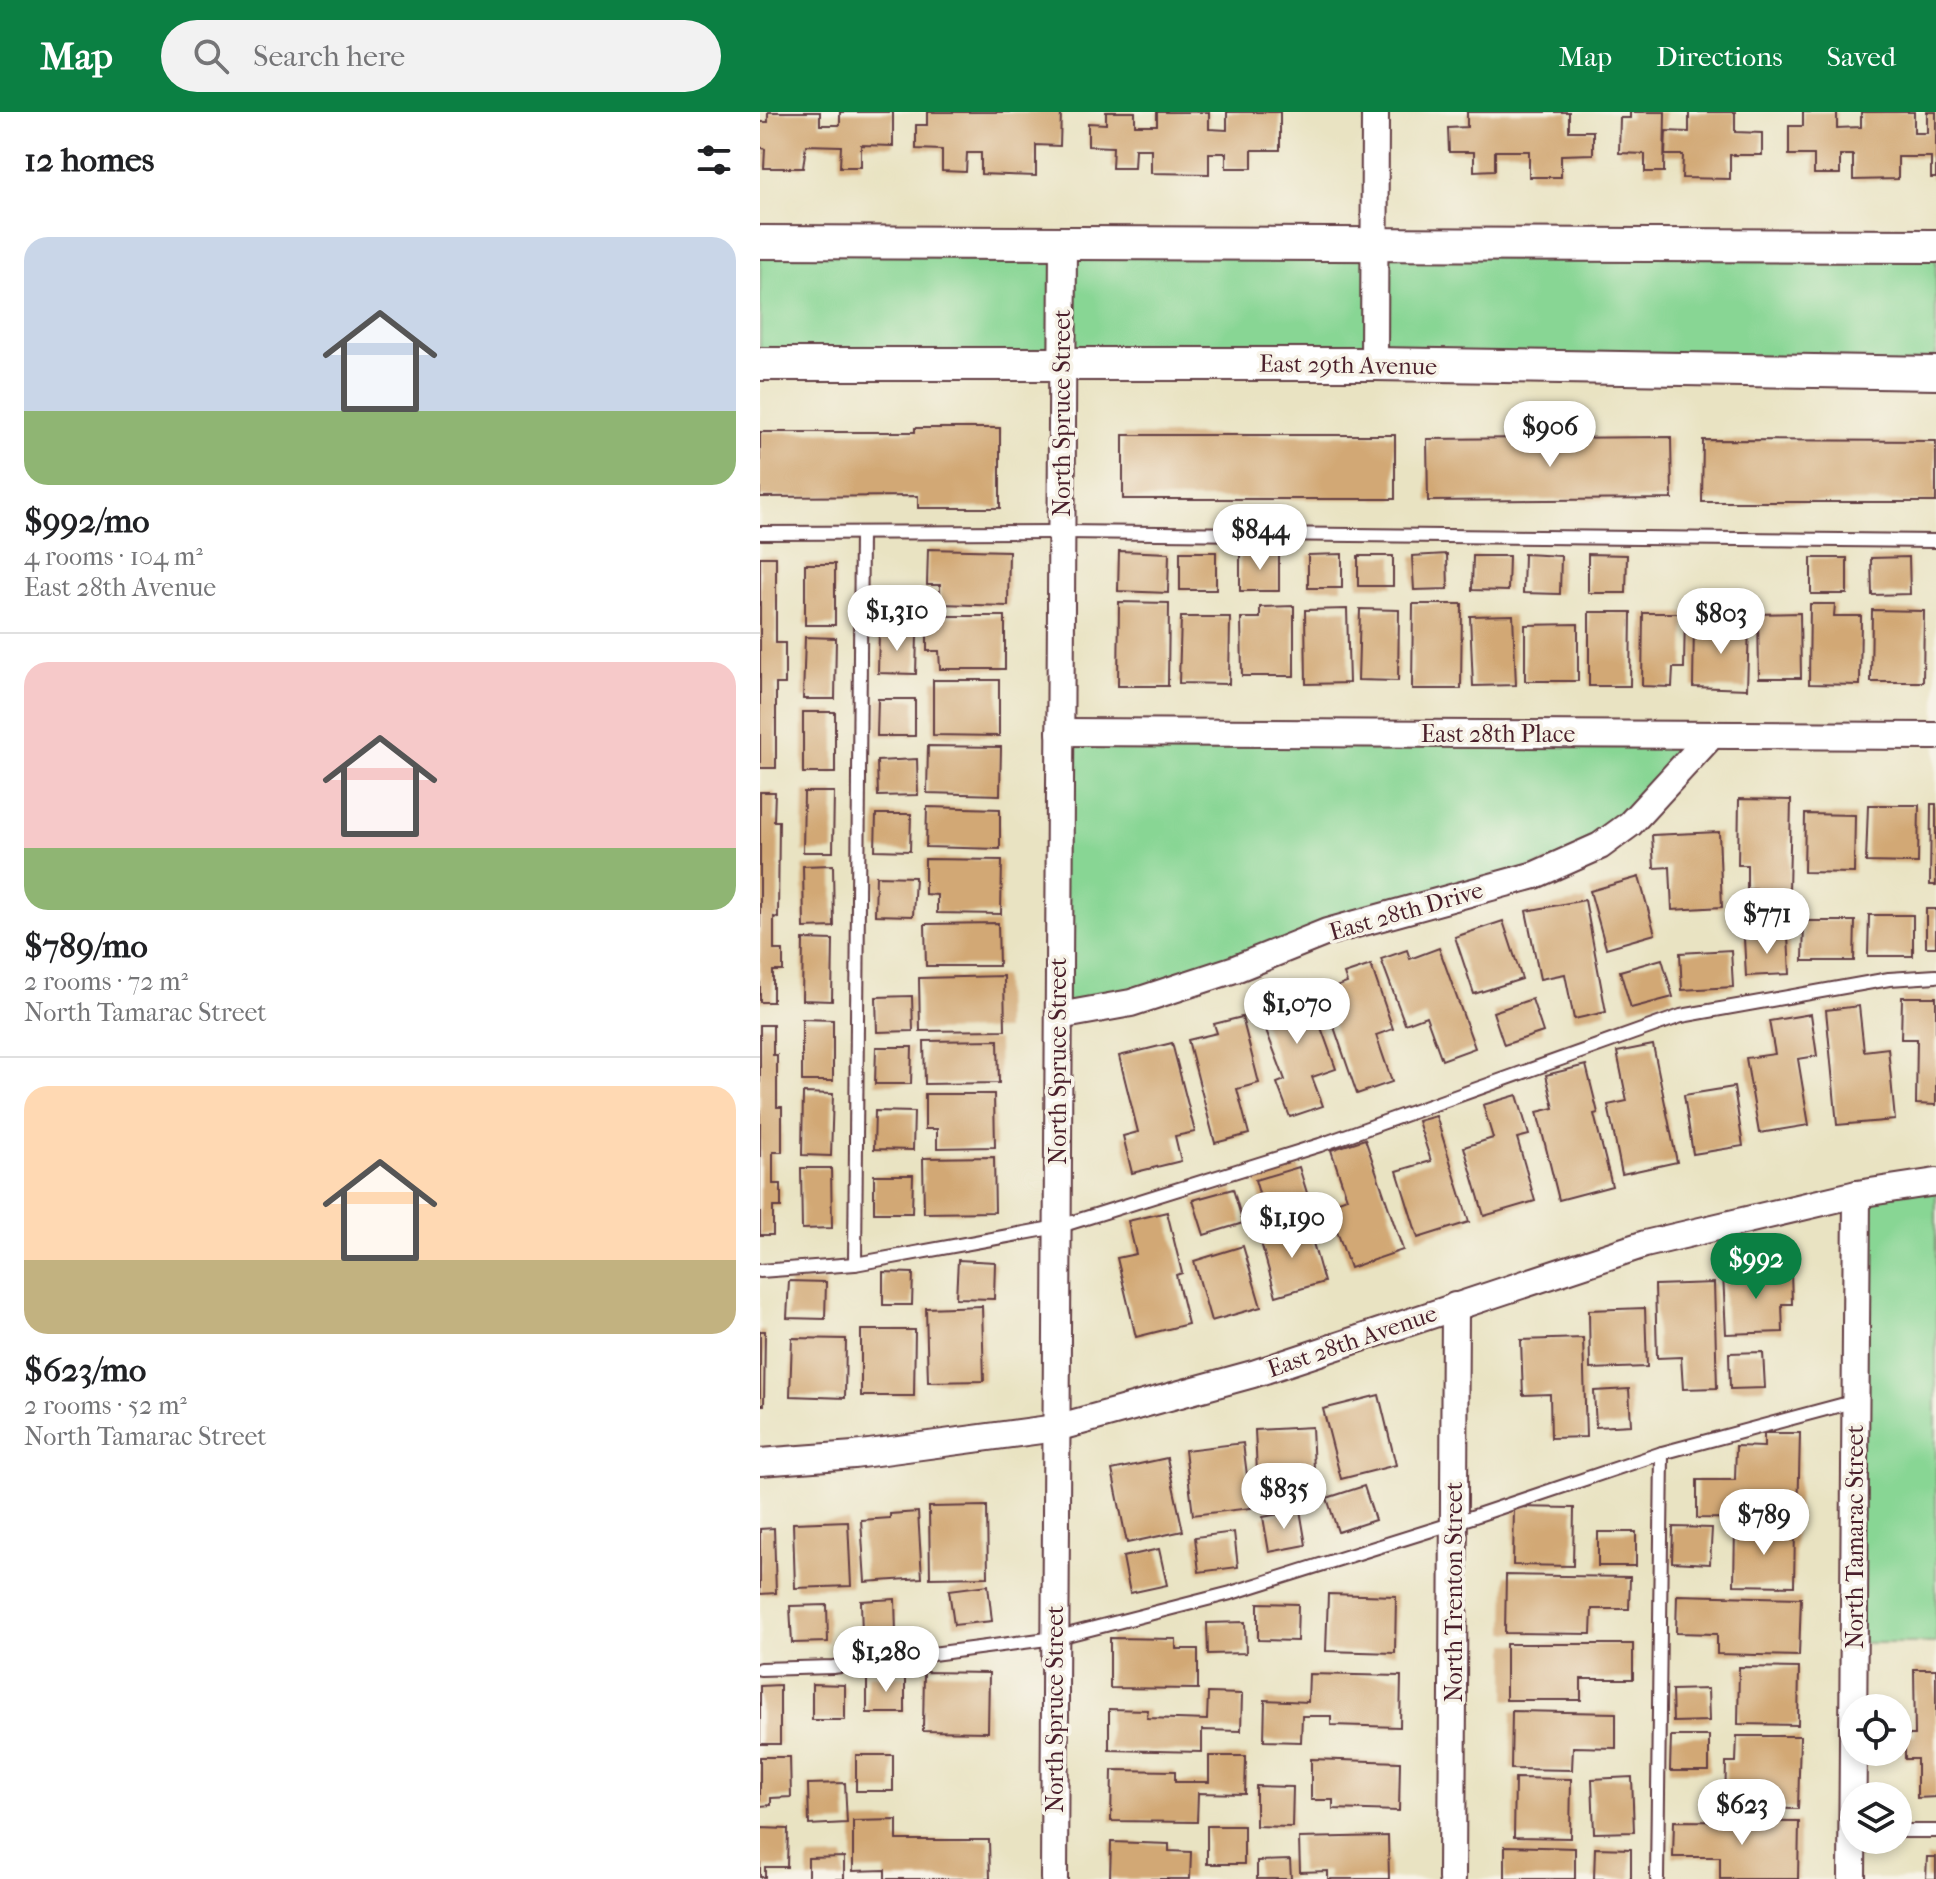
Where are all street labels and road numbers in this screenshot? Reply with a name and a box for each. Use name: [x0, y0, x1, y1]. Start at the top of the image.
street label: North Spruce Street: [1048, 309, 1076, 517]
street label: East 29th Avenue: [1259, 349, 1437, 381]
street label: East 28th Place: [1421, 720, 1575, 748]
street label: East 28th Drive: [1326, 876, 1486, 946]
street label: North Spruce Street: [1044, 957, 1072, 1165]
street label: East 28th Avenue: [1264, 1299, 1441, 1383]
street label: North Tamarac Street: [1841, 1425, 1869, 1649]
street label: North Trenton Street: [1440, 1481, 1468, 1702]
street label: North Spruce Street: [1041, 1605, 1069, 1813]

